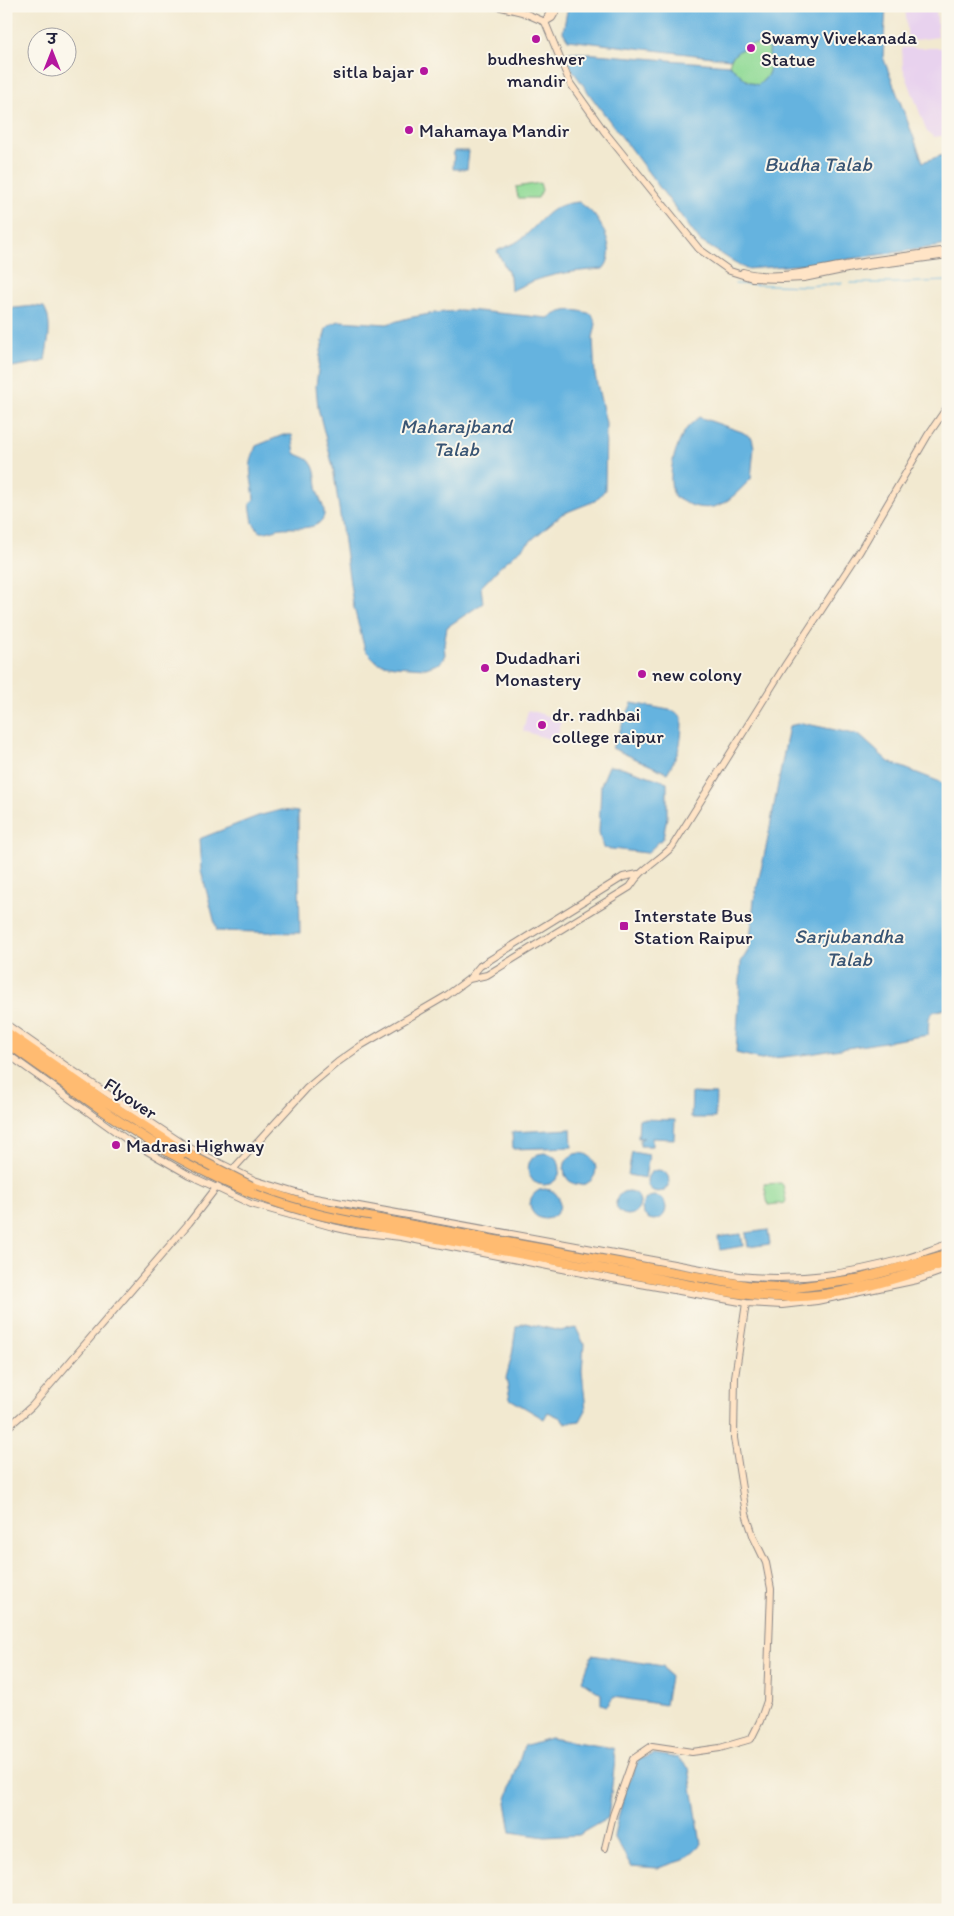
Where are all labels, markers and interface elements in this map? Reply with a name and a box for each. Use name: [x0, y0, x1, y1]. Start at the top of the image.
place label: Swamy Vivekanada Statue: [761, 26, 917, 71]
north arrow: [28, 28, 78, 78]
text: उ: [45, 31, 58, 48]
marker: budheshwer mandir: [530, 33, 542, 45]
marker: Swamy Vivekanada Statue: [745, 42, 757, 54]
place label: budheshwer mandir: [487, 47, 585, 92]
place label: sitla bajar: [333, 60, 414, 83]
marker: sitla bajar: [418, 65, 430, 77]
place label: Mahamaya Mandir: [419, 119, 570, 142]
marker: Mahamaya Mandir: [403, 124, 415, 136]
water label: Budha Talab: [764, 152, 872, 176]
water label: Maharajband Talab: [400, 414, 514, 461]
place label: Dudadhari Monastery: [495, 646, 581, 691]
marker: Dudadhari Monastery: [479, 662, 491, 674]
place label: new colony: [652, 663, 742, 686]
marker: new colony: [636, 668, 648, 680]
place label: dr. radhbai college raipur: [552, 703, 664, 748]
marker: dr. radhbai college raipur: [536, 719, 548, 731]
place label: Interstate Bus Station Raipur: [634, 904, 753, 949]
marker: Interstate Bus Station Raipur: [618, 920, 630, 932]
water label: Sarjubandha Talab: [794, 924, 904, 971]
street label: Flyover: [100, 1072, 162, 1125]
place label: Madrasi Highway: [126, 1134, 264, 1157]
marker: Madrasi Highway: [110, 1139, 122, 1151]

